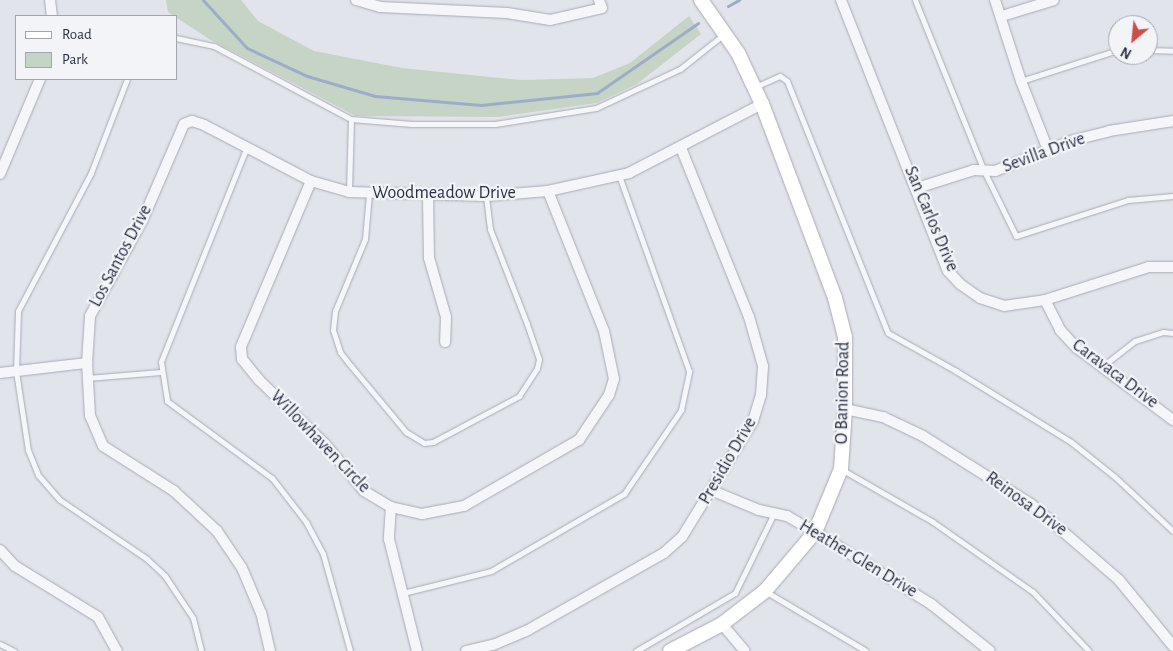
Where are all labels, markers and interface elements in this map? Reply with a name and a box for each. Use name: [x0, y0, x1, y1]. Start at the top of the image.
legend: [15, 15, 178, 80]
north arrow: [1108, 15, 1158, 65]
text: Road: [62, 27, 92, 42]
text: N: [1119, 44, 1134, 61]
text: Park: [62, 52, 88, 67]
street label: Sevilla Drive: [1000, 128, 1088, 178]
street label: San Carlos Drive: [899, 163, 963, 275]
street label: Woodmeadow Drive: [372, 182, 516, 204]
street label: Los Santos Drive: [85, 201, 157, 311]
street label: Caravaca Drive: [1068, 335, 1162, 413]
street label: O Banion Road: [831, 342, 855, 444]
street label: Willowhaven Circle: [265, 386, 375, 498]
street label: Presidio Drive: [694, 414, 762, 508]
street label: Reinosa Drive: [981, 467, 1071, 541]
street label: Heather Glen Drive: [795, 515, 921, 603]

